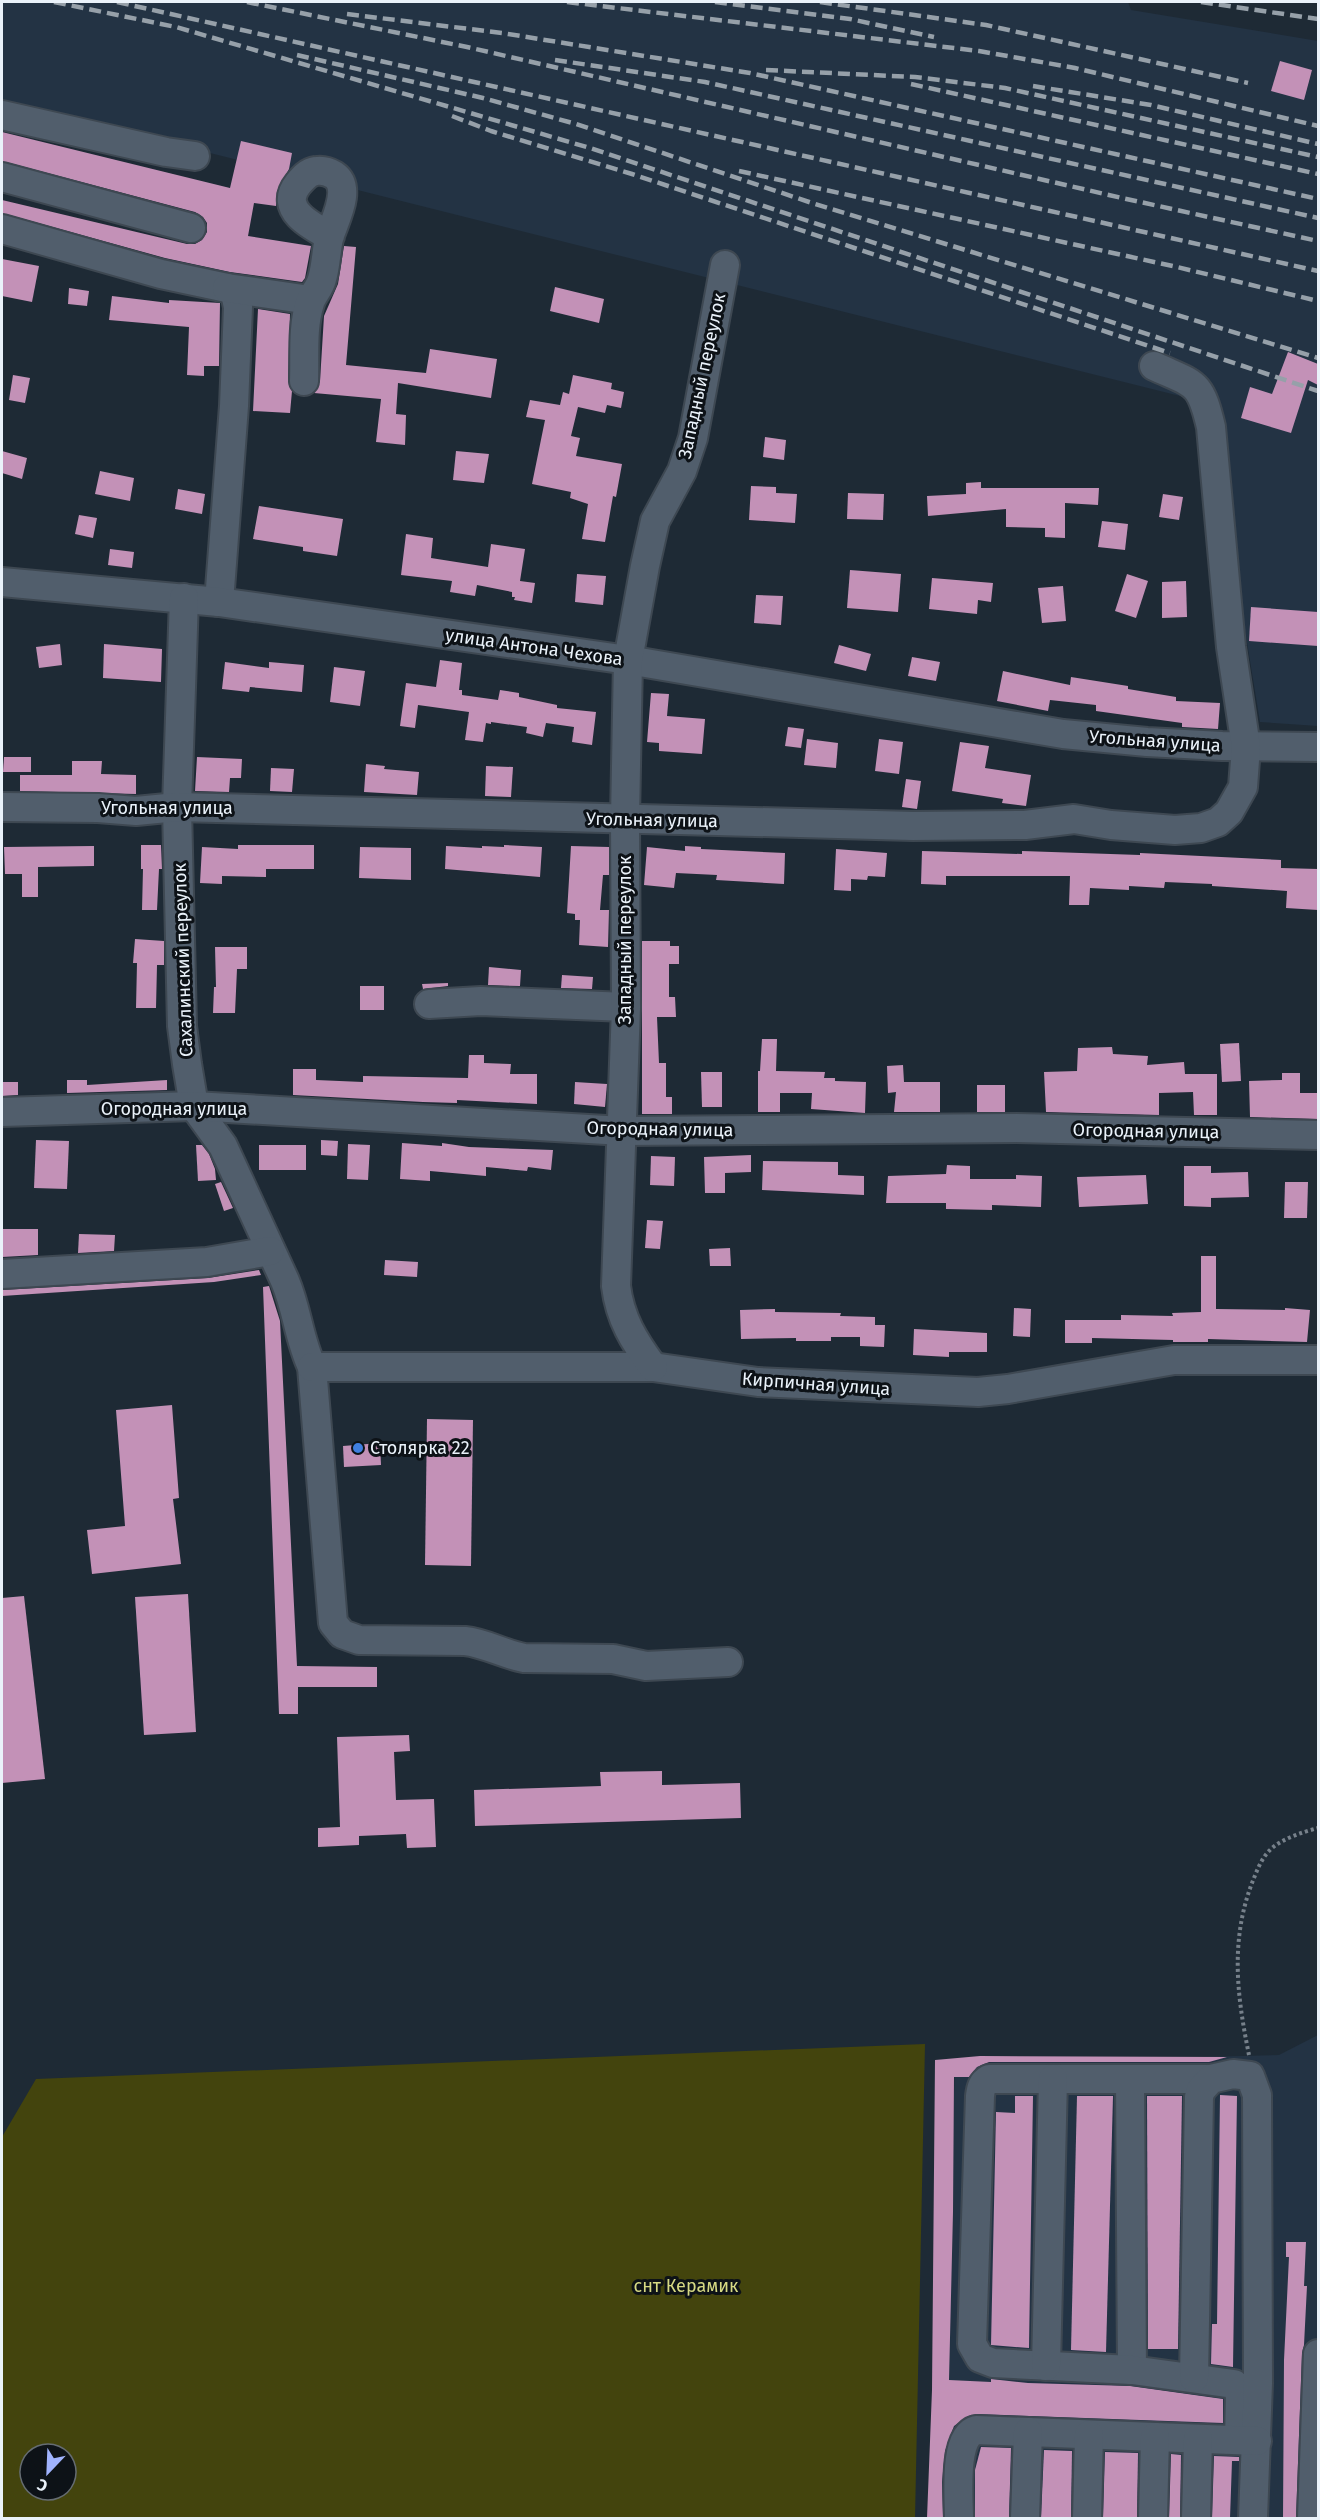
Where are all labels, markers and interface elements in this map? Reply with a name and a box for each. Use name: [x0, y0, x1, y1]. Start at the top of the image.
street label: Западный переулок: [674, 291, 730, 461]
street label: улица Антона Чехова: [444, 624, 624, 670]
street label: Угольная улица: [1089, 725, 1221, 757]
street label: Угольная улица: [101, 797, 233, 819]
street label: Угольная улица: [586, 808, 718, 832]
street label: Западный переулок: [614, 855, 636, 1024]
street label: Сахалинский переулок: [169, 862, 197, 1057]
street label: Огородная улица: [101, 1098, 247, 1120]
street label: Огородная улица: [587, 1117, 733, 1141]
street label: Огородная улица: [1073, 1119, 1219, 1143]
street label: Кирпичная улица: [741, 1368, 891, 1400]
place label: Столярка 22: [370, 1437, 470, 1459]
marker: Столярка 22: [351, 1441, 365, 1455]
park label: снт Керамик: [634, 2275, 739, 2297]
north arrow: [18, 2442, 78, 2502]
text: С: [34, 2474, 50, 2496]

